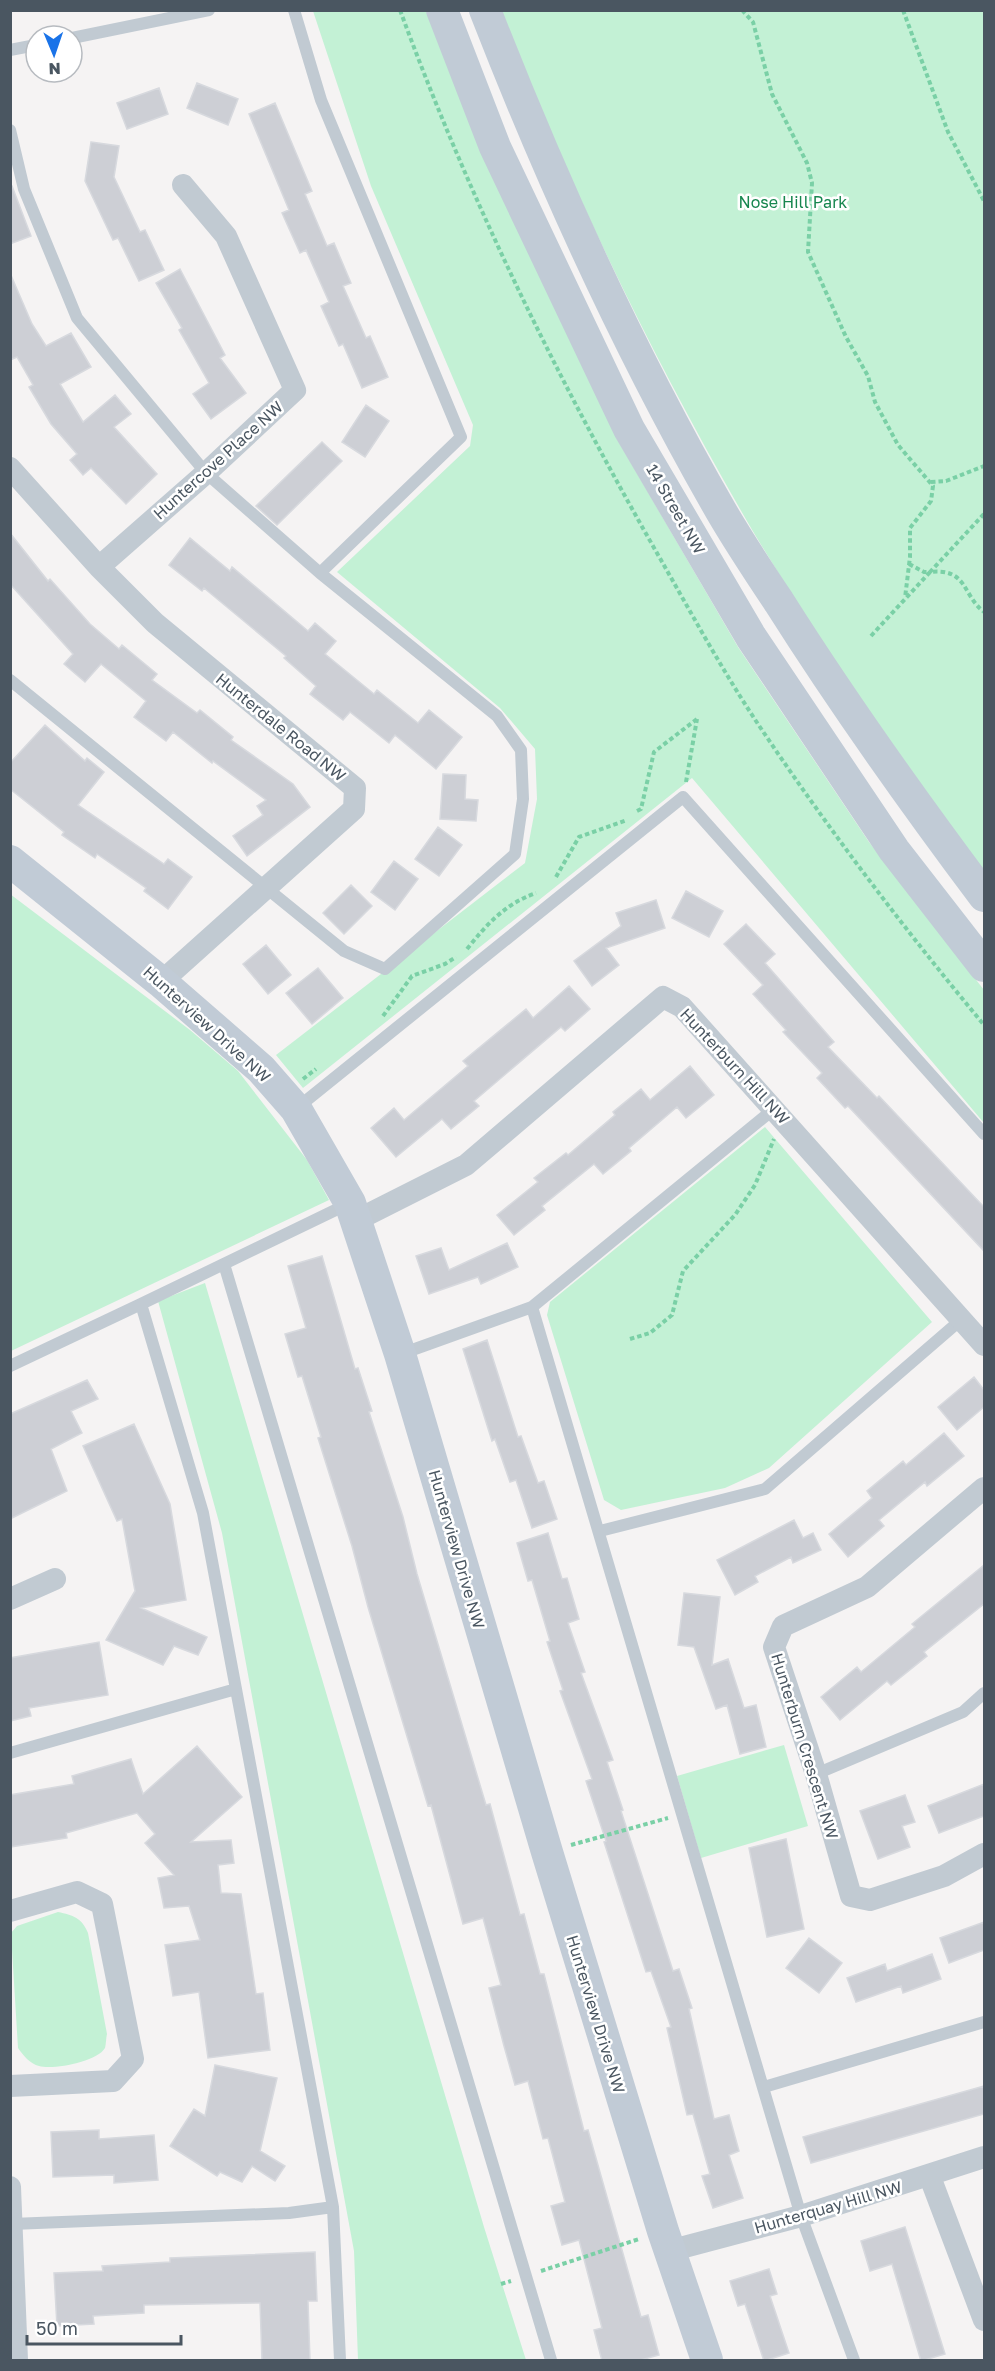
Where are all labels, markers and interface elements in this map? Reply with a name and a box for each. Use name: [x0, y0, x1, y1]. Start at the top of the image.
north arrow: [24, 24, 84, 84]
text: N: [48, 59, 61, 79]
park label: Nose Hill Park: [739, 192, 847, 212]
street label: Huntercove Place NW: [149, 397, 287, 523]
street label: 14 Street NW: [642, 461, 710, 557]
street label: Hunterdale Road NW: [212, 669, 350, 785]
street label: Hunterview Drive NW: [139, 962, 275, 1086]
street label: Hunterburn Hill NW: [676, 1004, 794, 1128]
street label: Hunterview Drive NW: [425, 1467, 489, 1631]
street label: Hunterburn Crescent NW: [767, 1651, 843, 1841]
street label: Hunterview Drive NW: [562, 1932, 630, 2096]
street label: Hunterquay Hill NW: [752, 2176, 904, 2238]
scale bar: [27, 2308, 182, 2346]
text: 50 m: [36, 2317, 78, 2339]

